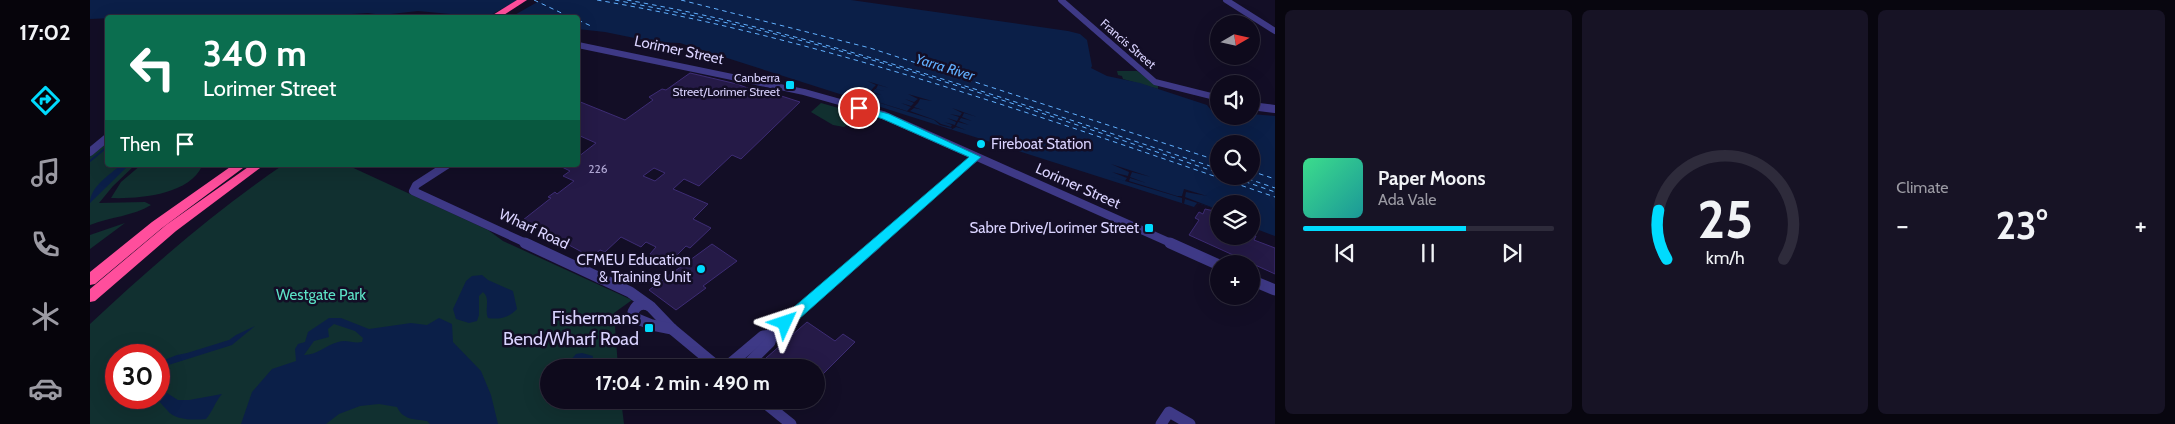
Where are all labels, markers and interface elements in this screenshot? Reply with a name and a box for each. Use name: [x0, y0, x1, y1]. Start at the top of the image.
north arrow: [1210, 15, 1260, 65]
map controls: [1210, 15, 1260, 305]
street label: Francis Street: [1098, 16, 1159, 72]
text: 17:02: [19, 19, 71, 46]
text: 340 m: [203, 32, 307, 75]
street label: Lorimer Street: [633, 32, 725, 68]
icon: left: [120, 35, 185, 100]
water label: Yarra River: [913, 50, 977, 85]
place label: Canberra Street/Lorimer Street: [672, 70, 780, 99]
text: Lorimer Street: [203, 75, 337, 102]
button: sound: [1210, 75, 1260, 125]
marker: Canberra Street/Lorimer Street: [784, 79, 796, 91]
icon: directions: [28, 83, 63, 118]
pin: [838, 87, 880, 129]
icon: arrive: [845, 94, 873, 122]
icon: arrive: [171, 130, 199, 158]
text: Then: [120, 133, 161, 156]
place label: Fireboat Station: [991, 135, 1092, 153]
button: search: [1210, 135, 1260, 185]
marker: Fireboat Station: [975, 138, 987, 150]
icon: music: [28, 155, 63, 190]
street label: Lorimer Street: [1033, 159, 1123, 213]
house number: 226: [588, 161, 608, 176]
text: Paper Moons: [1378, 167, 1486, 190]
text: Climate: [1896, 178, 1948, 197]
text: 25: [1697, 188, 1753, 251]
text: Ada Vale: [1378, 190, 1437, 209]
button: layers: [1210, 195, 1260, 245]
text: 23°: [1996, 202, 2047, 249]
street label: Wharf Road: [496, 205, 572, 253]
text: −: [1896, 208, 1909, 242]
text: +: [2135, 208, 2147, 242]
place label: Sabre Drive/Lorimer Street: [970, 219, 1139, 237]
marker: Sabre Drive/Lorimer Street: [1143, 222, 1155, 234]
icon: phone: [28, 227, 63, 262]
icon: previous: [1331, 239, 1359, 267]
icon: pause: [1414, 239, 1442, 267]
icon: next: [1498, 239, 1526, 267]
text: km/h: [1705, 247, 1745, 268]
place label: CFMEU Education & Training Unit: [577, 251, 691, 286]
button: +: [1210, 255, 1260, 305]
marker: CFMEU Education & Training Unit: [695, 263, 707, 275]
park label: Westgate Park: [276, 286, 366, 304]
position arrow: [758, 296, 810, 348]
icon: climate: [28, 299, 63, 334]
place label: Fishermans Bend/Wharf Road: [503, 307, 639, 350]
marker: Fishermans Bend/Wharf Road: [643, 322, 655, 334]
speed limit sign: 30: [105, 344, 170, 409]
icon: car: [28, 371, 63, 406]
text: 17:04 · 2 min · 490 m: [595, 372, 770, 395]

